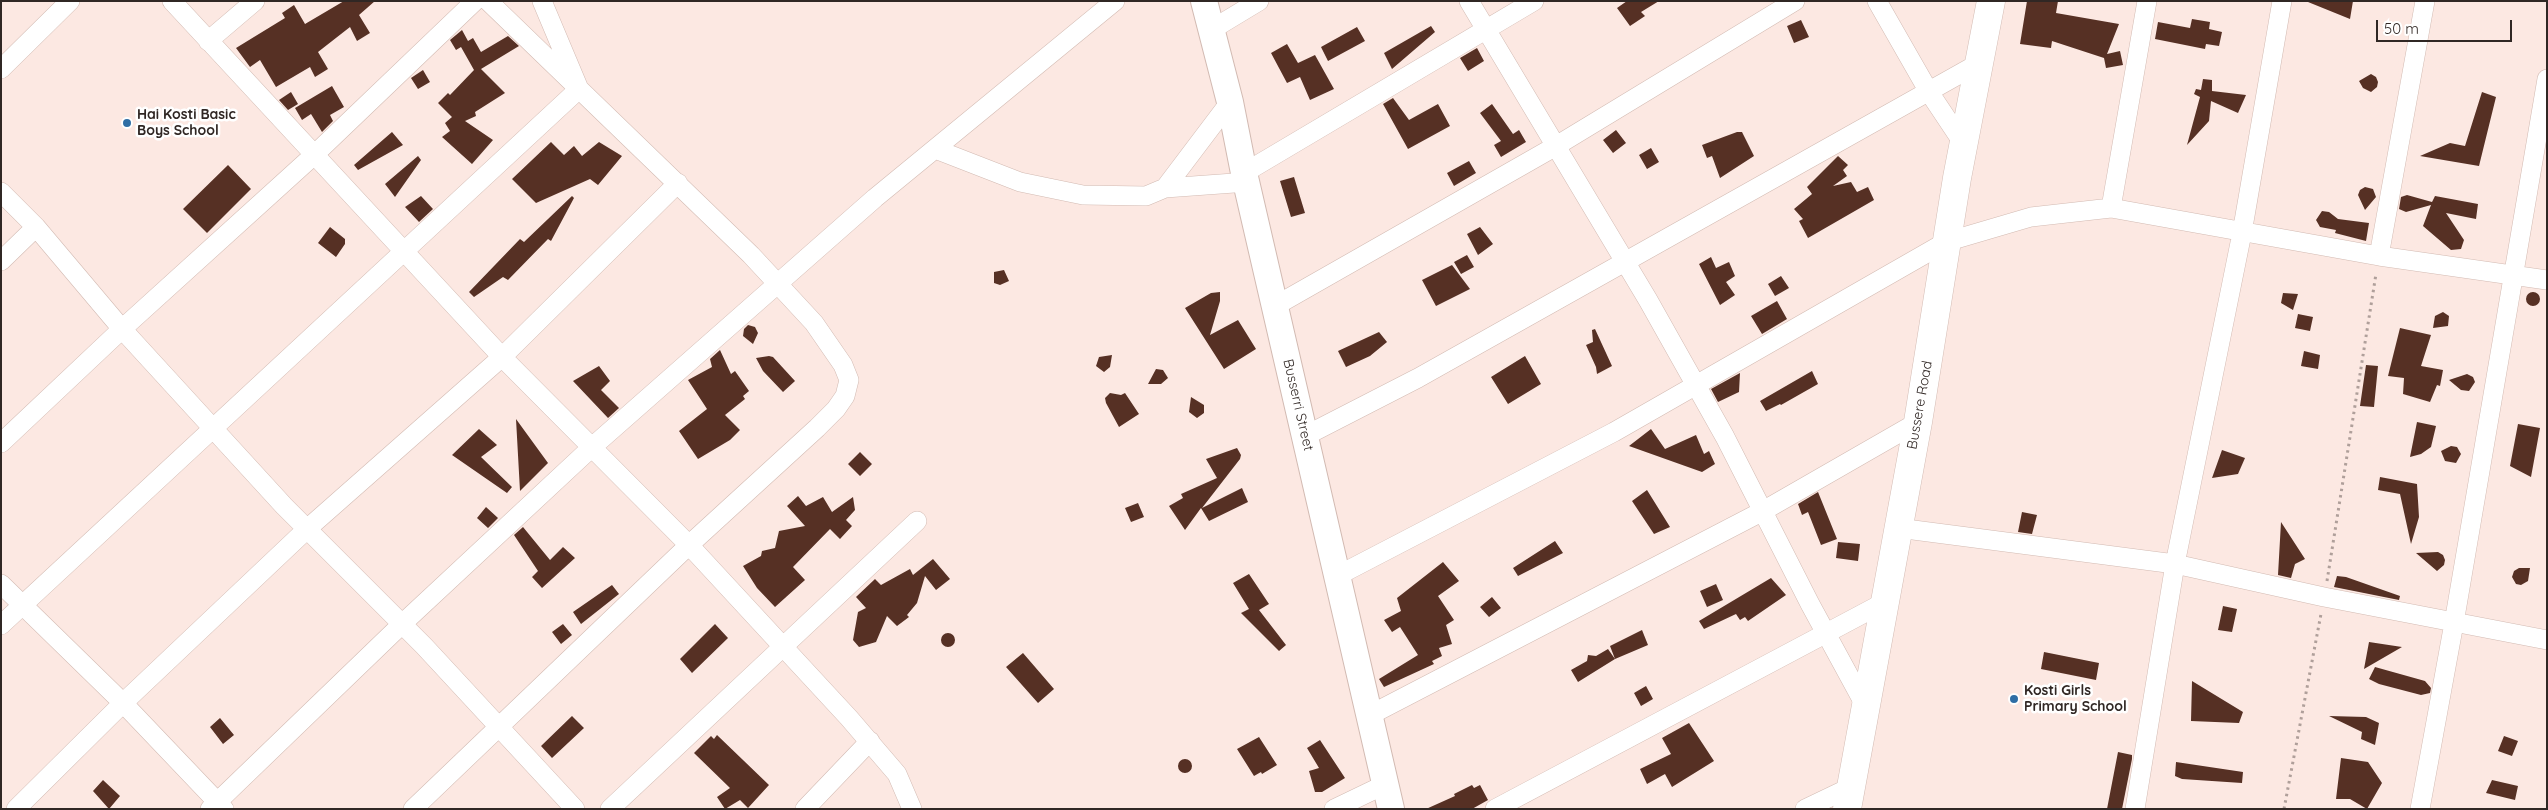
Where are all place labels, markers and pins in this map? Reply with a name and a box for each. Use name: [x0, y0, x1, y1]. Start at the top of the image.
place label: Hai Kosti Basic Boys School: [137, 107, 236, 140]
marker: Hai Kosti Basic Boys School: [121, 117, 133, 129]
place label: Kosti Girls Primary School: [2024, 683, 2127, 716]
marker: Kosti Girls Primary School: [2008, 693, 2020, 705]

